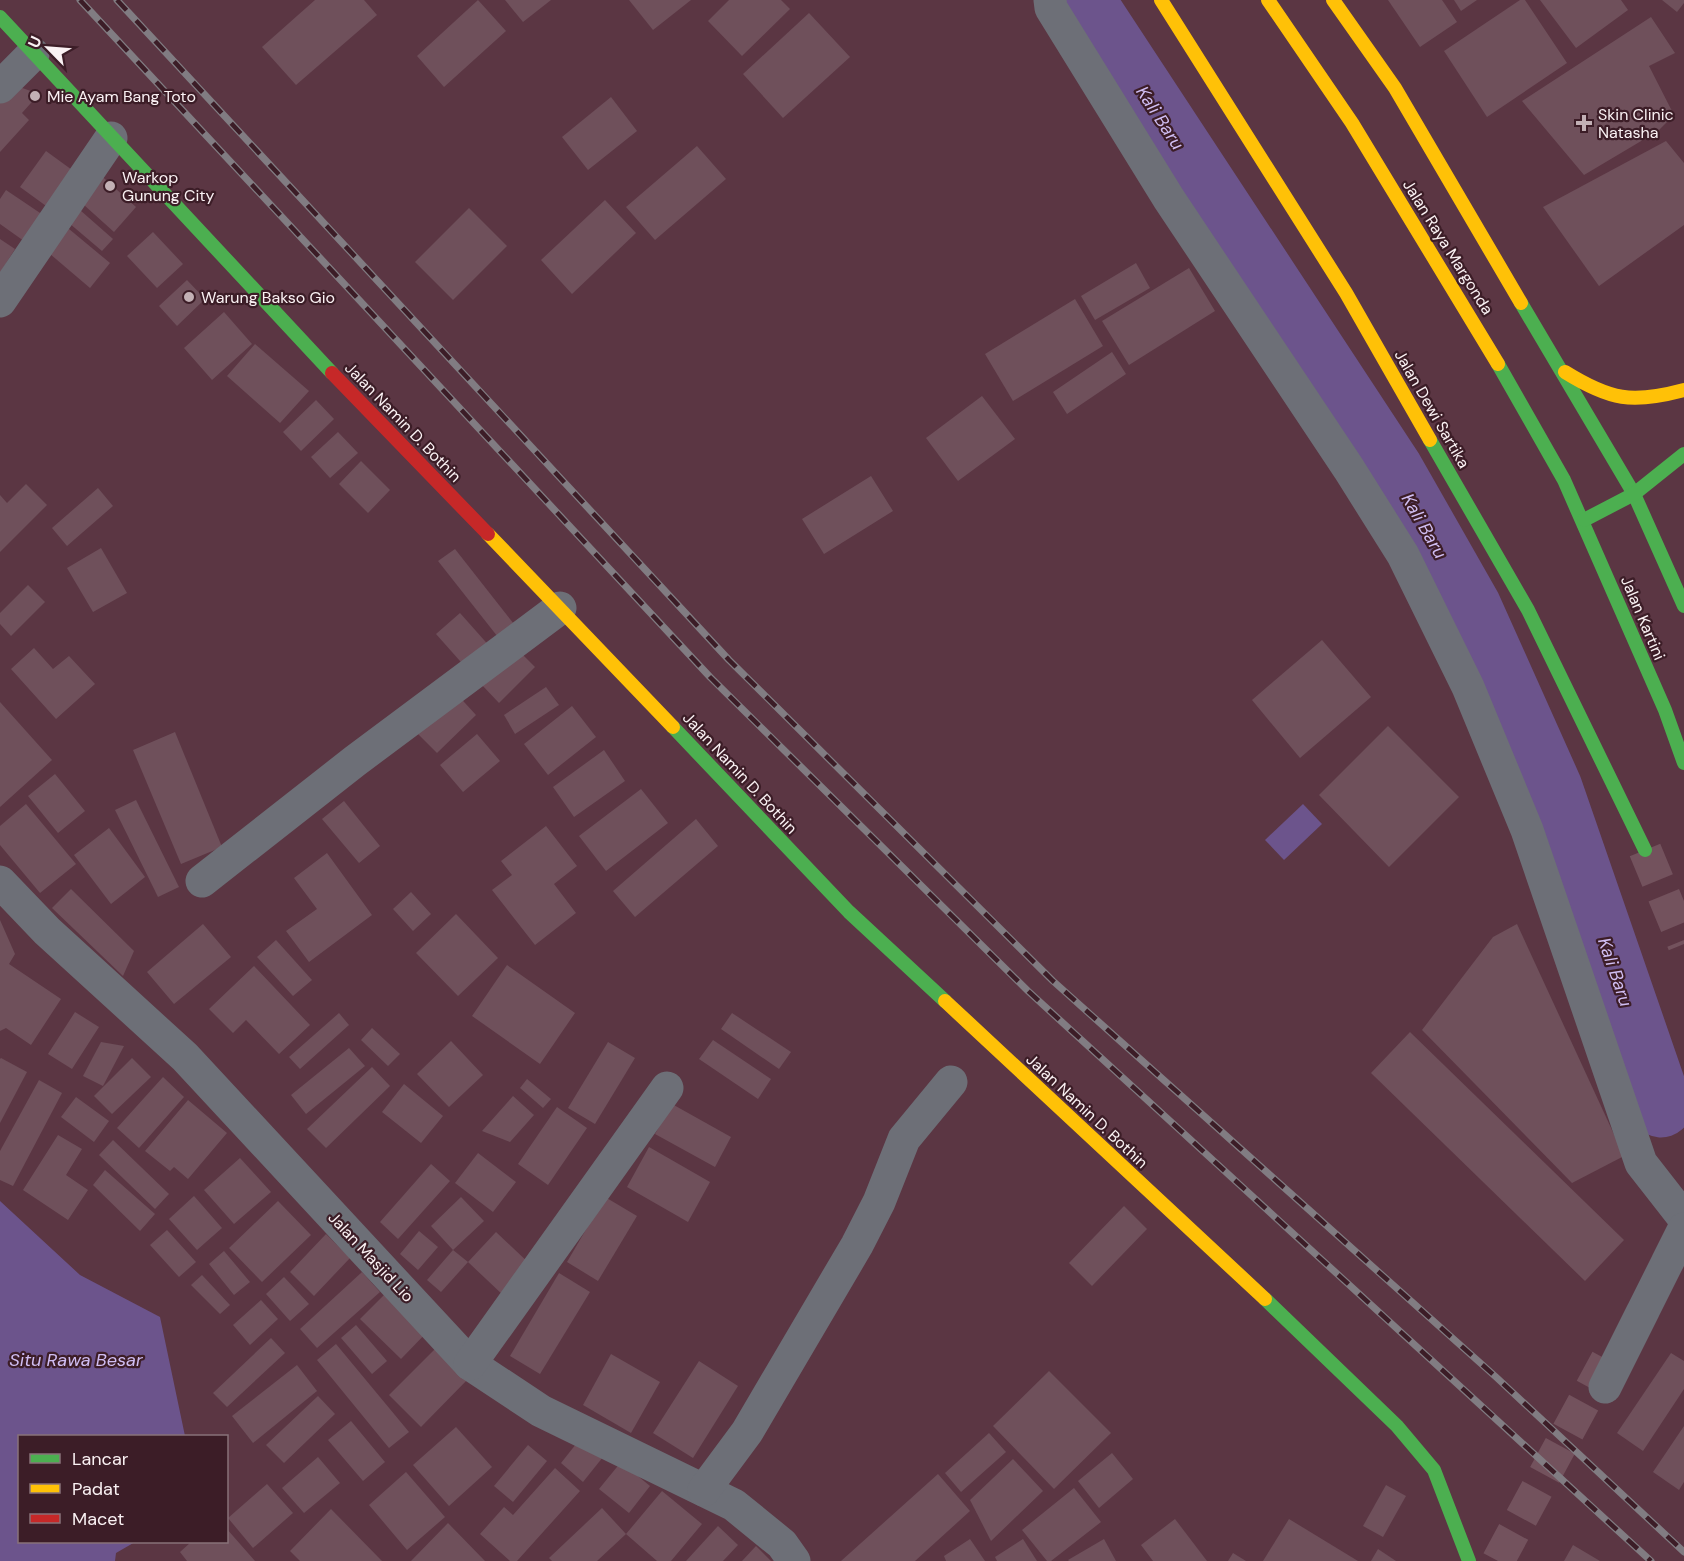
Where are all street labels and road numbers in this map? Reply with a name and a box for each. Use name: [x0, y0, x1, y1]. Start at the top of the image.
street label: Jalan Raya Margonda: [1398, 176, 1498, 318]
street label: Jalan Dewi Sartika: [1390, 346, 1474, 472]
street label: Jalan Namin D. Bothin: [340, 358, 466, 486]
street label: Jalan Kartini: [1616, 573, 1670, 663]
street label: Jalan Namin D. Bothin: [678, 708, 802, 838]
street label: Jalan Namin D. Bothin: [1022, 1049, 1152, 1173]
street label: Jalan Masjid Lio: [324, 1207, 418, 1307]

